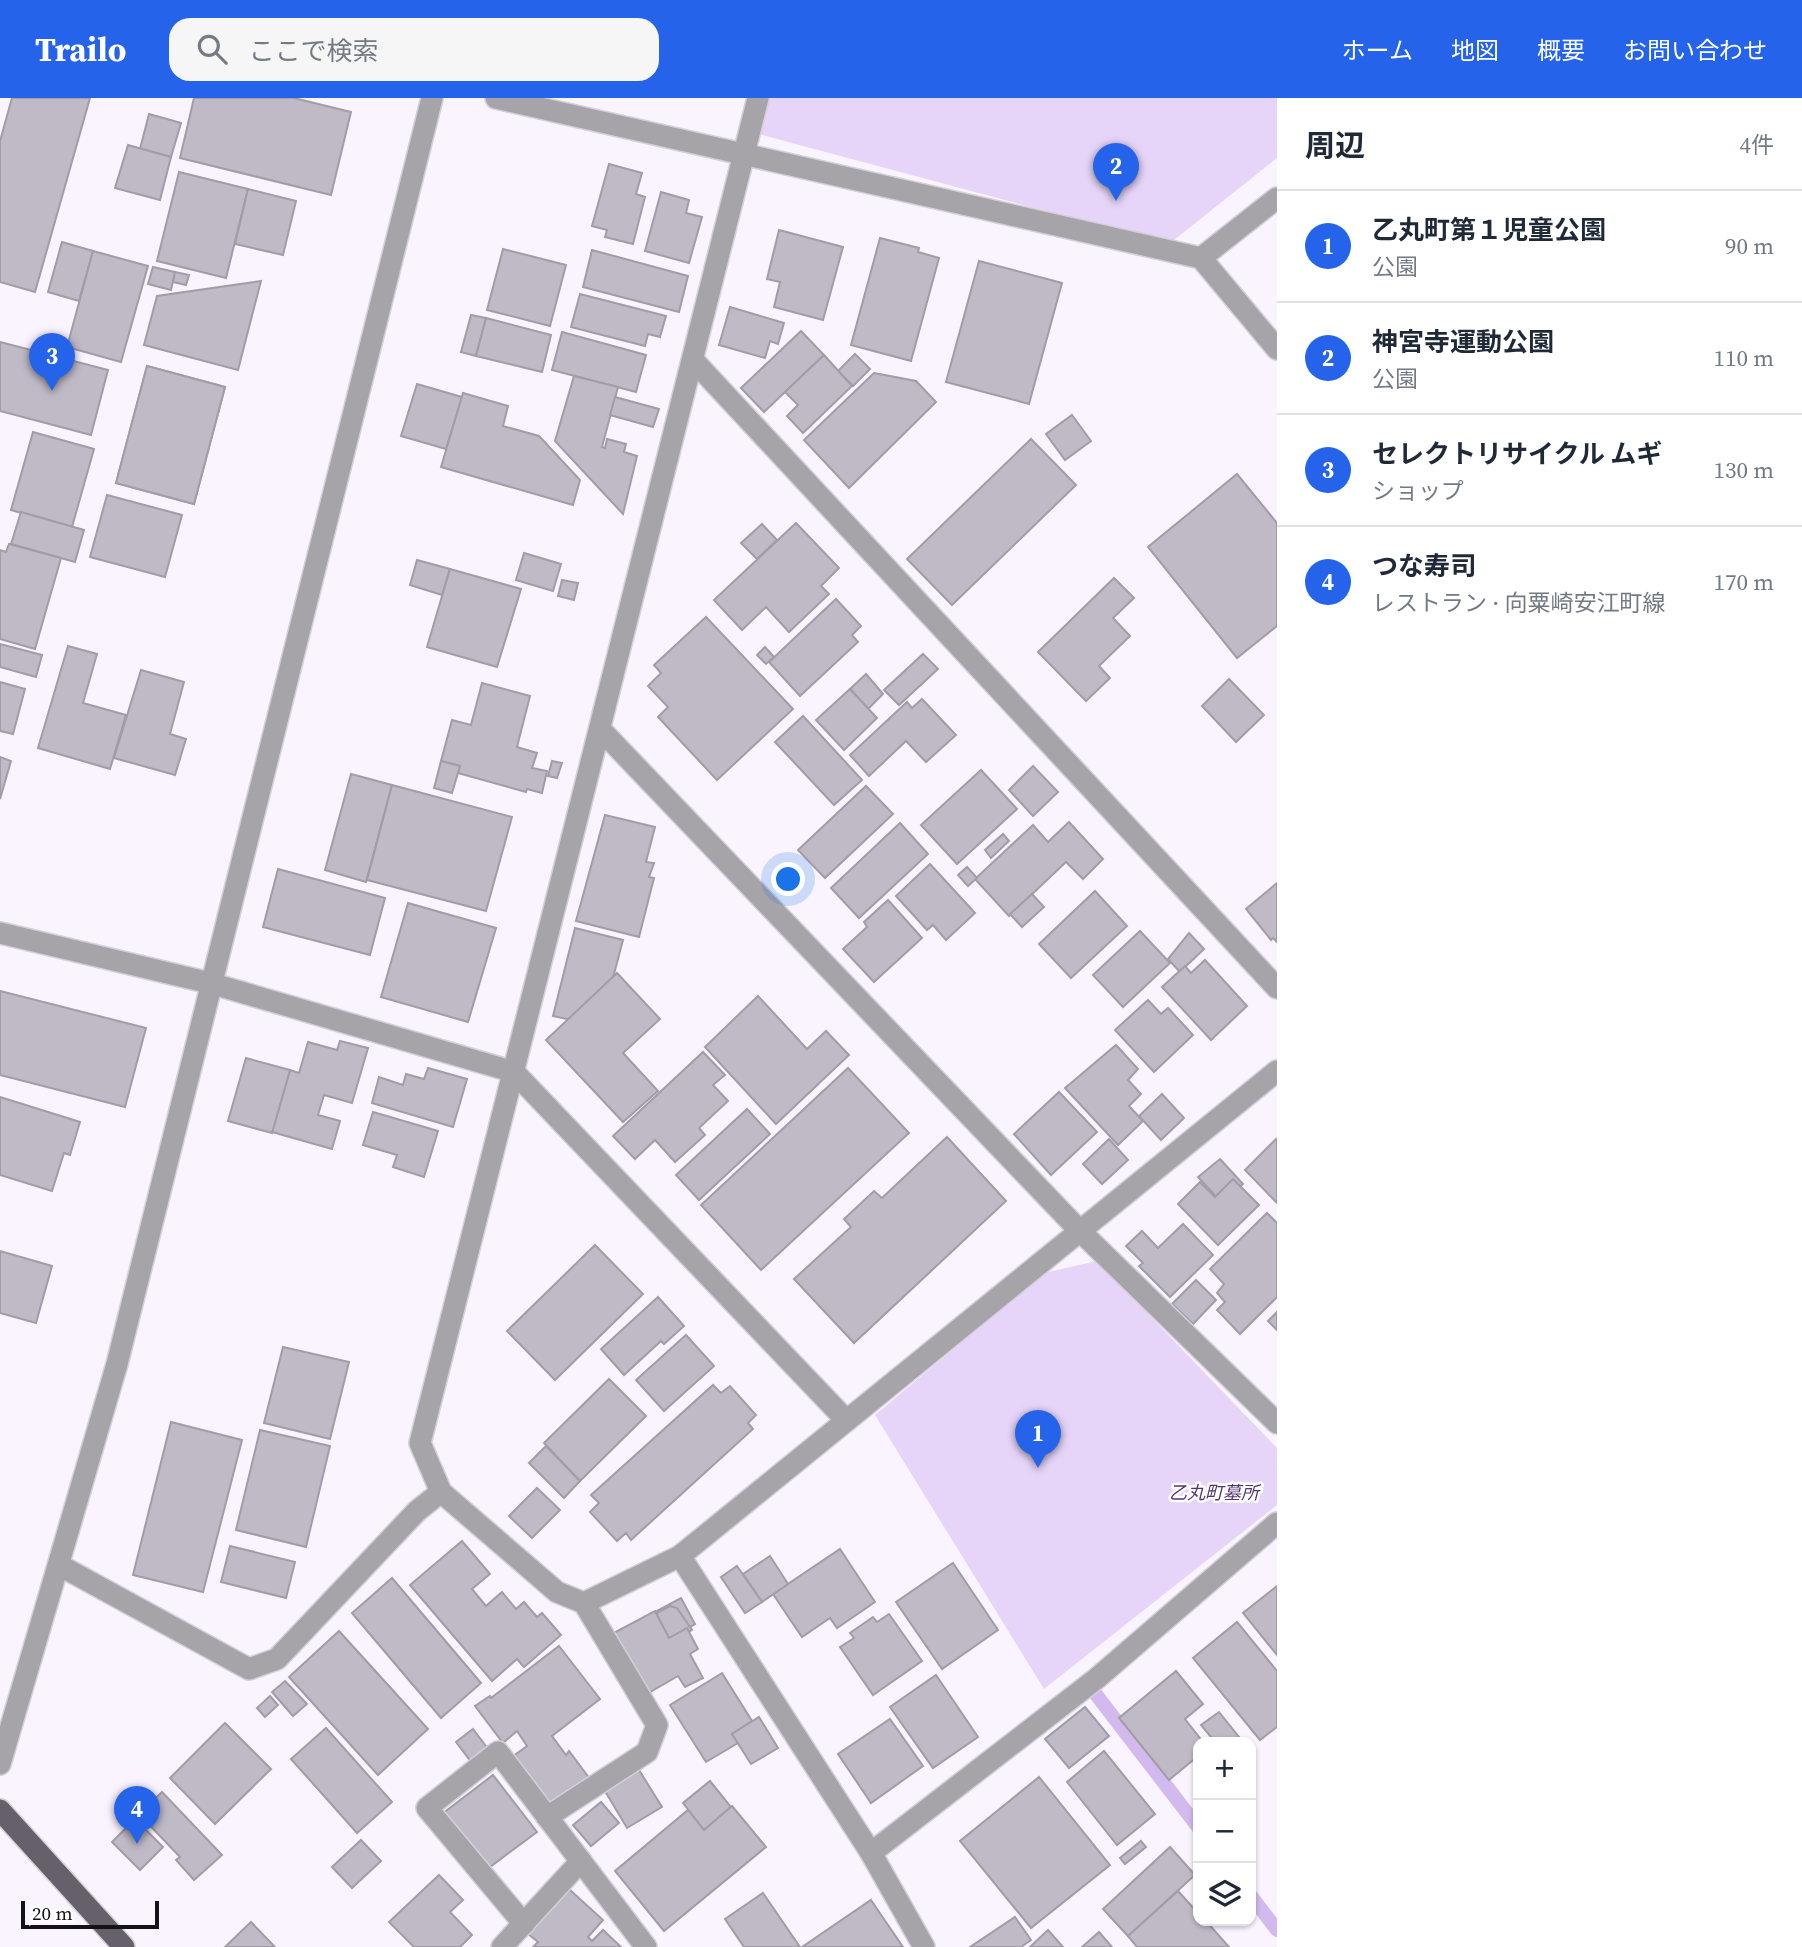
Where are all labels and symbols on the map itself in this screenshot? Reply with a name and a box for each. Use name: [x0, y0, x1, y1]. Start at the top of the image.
pin: 2: [1093, 143, 1139, 201]
pin: 3: [29, 333, 75, 391]
your location: [771, 862, 805, 896]
pin: 1: [1015, 1410, 1061, 1468]
park label: 乙丸町墓所: [1169, 1480, 1262, 1505]
pin: 4: [114, 1786, 160, 1844]
scale bar: [21, 1898, 159, 1930]

